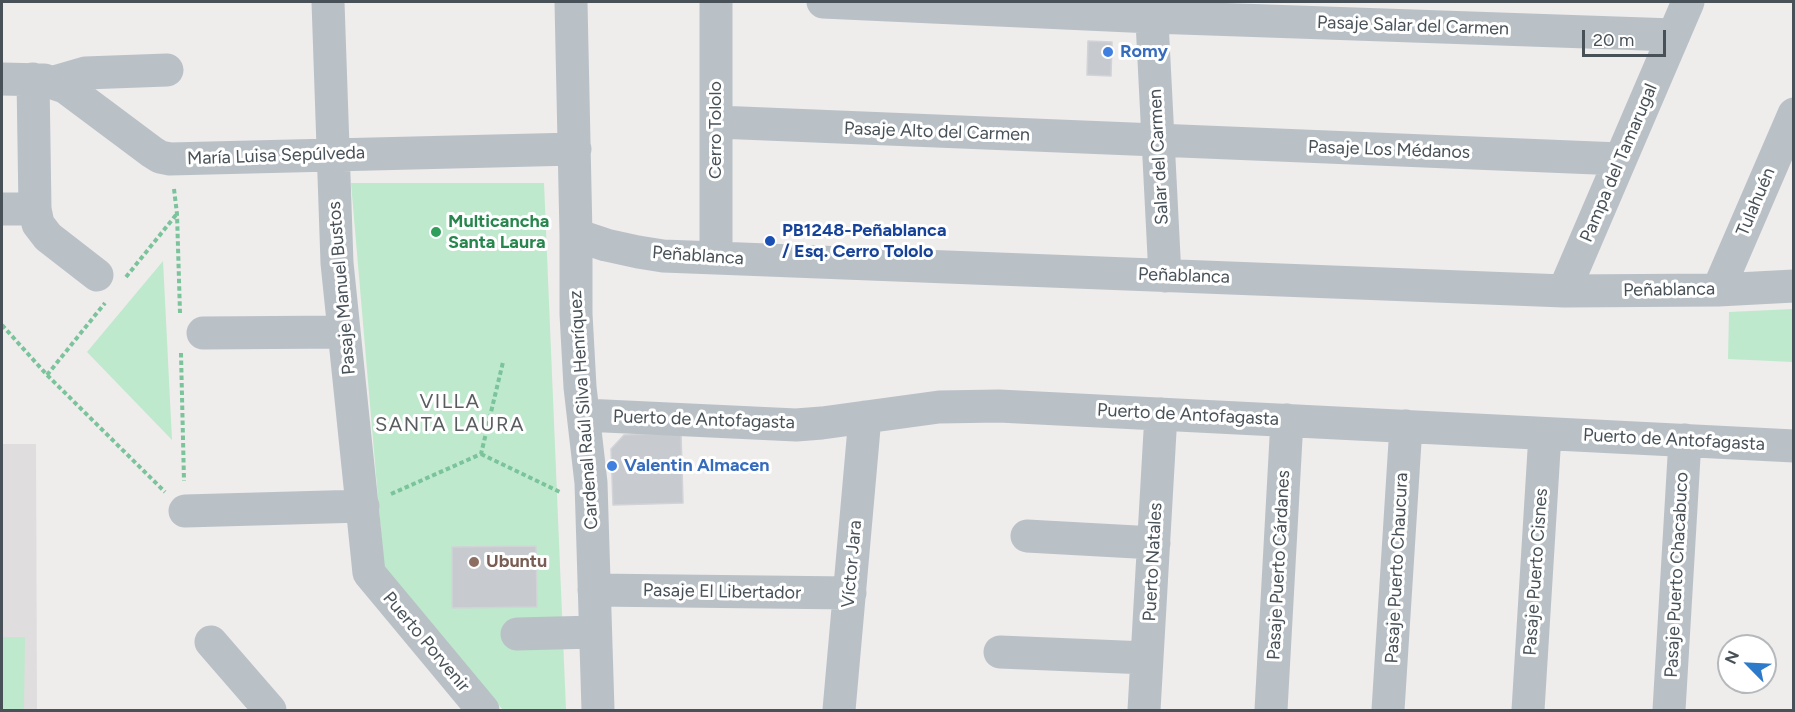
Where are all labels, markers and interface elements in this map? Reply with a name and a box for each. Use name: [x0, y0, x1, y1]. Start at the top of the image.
street label: Pasaje Salar del Carmen: [1317, 12, 1509, 40]
scale bar: [1585, 18, 1669, 56]
text: 20 m: [1593, 29, 1634, 51]
place label: Romy: [1120, 41, 1168, 63]
marker: Romy: [1101, 45, 1115, 59]
street label: Pampa del Tamarugal: [1576, 80, 1662, 246]
street label: Cerro Tololo: [705, 81, 727, 179]
street label: Salar del Carmen: [1145, 88, 1173, 226]
street label: Pasaje Alto del Carmen: [844, 118, 1030, 146]
street label: Pasaje Los Médanos: [1307, 136, 1471, 164]
street label: María Luisa Sepúlveda: [187, 142, 365, 170]
street label: Tulahuén: [1732, 165, 1780, 239]
street label: Pasaje Manuel Bustos: [324, 200, 360, 376]
place label: Multicancha Santa Laura: [448, 211, 549, 254]
place label: PB1248-Peñablanca / Esq. Cerro Tololo: [782, 220, 947, 262]
marker: Multicancha Santa Laura: [429, 225, 443, 239]
marker: PB1248-Peñablanca / Esq. Cerro Tololo: [763, 234, 777, 248]
street label: Peñablanca: [651, 242, 745, 270]
street label: Peñablanca: [1138, 264, 1230, 288]
street label: Peñablanca: [1623, 278, 1715, 302]
street label: Cardenal Raúl Silva Henríquez: [565, 290, 603, 530]
district label: VILLA SANTA LAURA: [375, 390, 525, 437]
street label: Puerto de Antofagasta: [1097, 399, 1279, 431]
street label: Puerto de Antofagasta: [613, 406, 795, 434]
street label: Puerto de Antofagasta: [1583, 424, 1765, 456]
place label: Valentin Almacen: [624, 455, 770, 477]
marker: Valentin Almacen: [605, 459, 619, 473]
street label: Pasaje Puerto Cárdanes: [1263, 469, 1295, 661]
street label: Pasaje Puerto Chaucura: [1381, 472, 1413, 664]
street label: Pasaje Puerto Chacabuco: [1661, 472, 1693, 678]
street label: Pasaje Puerto Cisnes: [1519, 488, 1553, 656]
street label: Puerto Natales: [1139, 502, 1167, 622]
street label: Víctor Jara: [837, 519, 867, 609]
place label: Ubuntu: [486, 551, 547, 573]
marker: Ubuntu: [467, 555, 481, 569]
street label: Pasaje El Libertador: [643, 580, 801, 604]
street label: Puerto Porvenir: [378, 588, 474, 696]
north arrow: [1717, 634, 1777, 694]
text: N: [1721, 648, 1743, 667]

